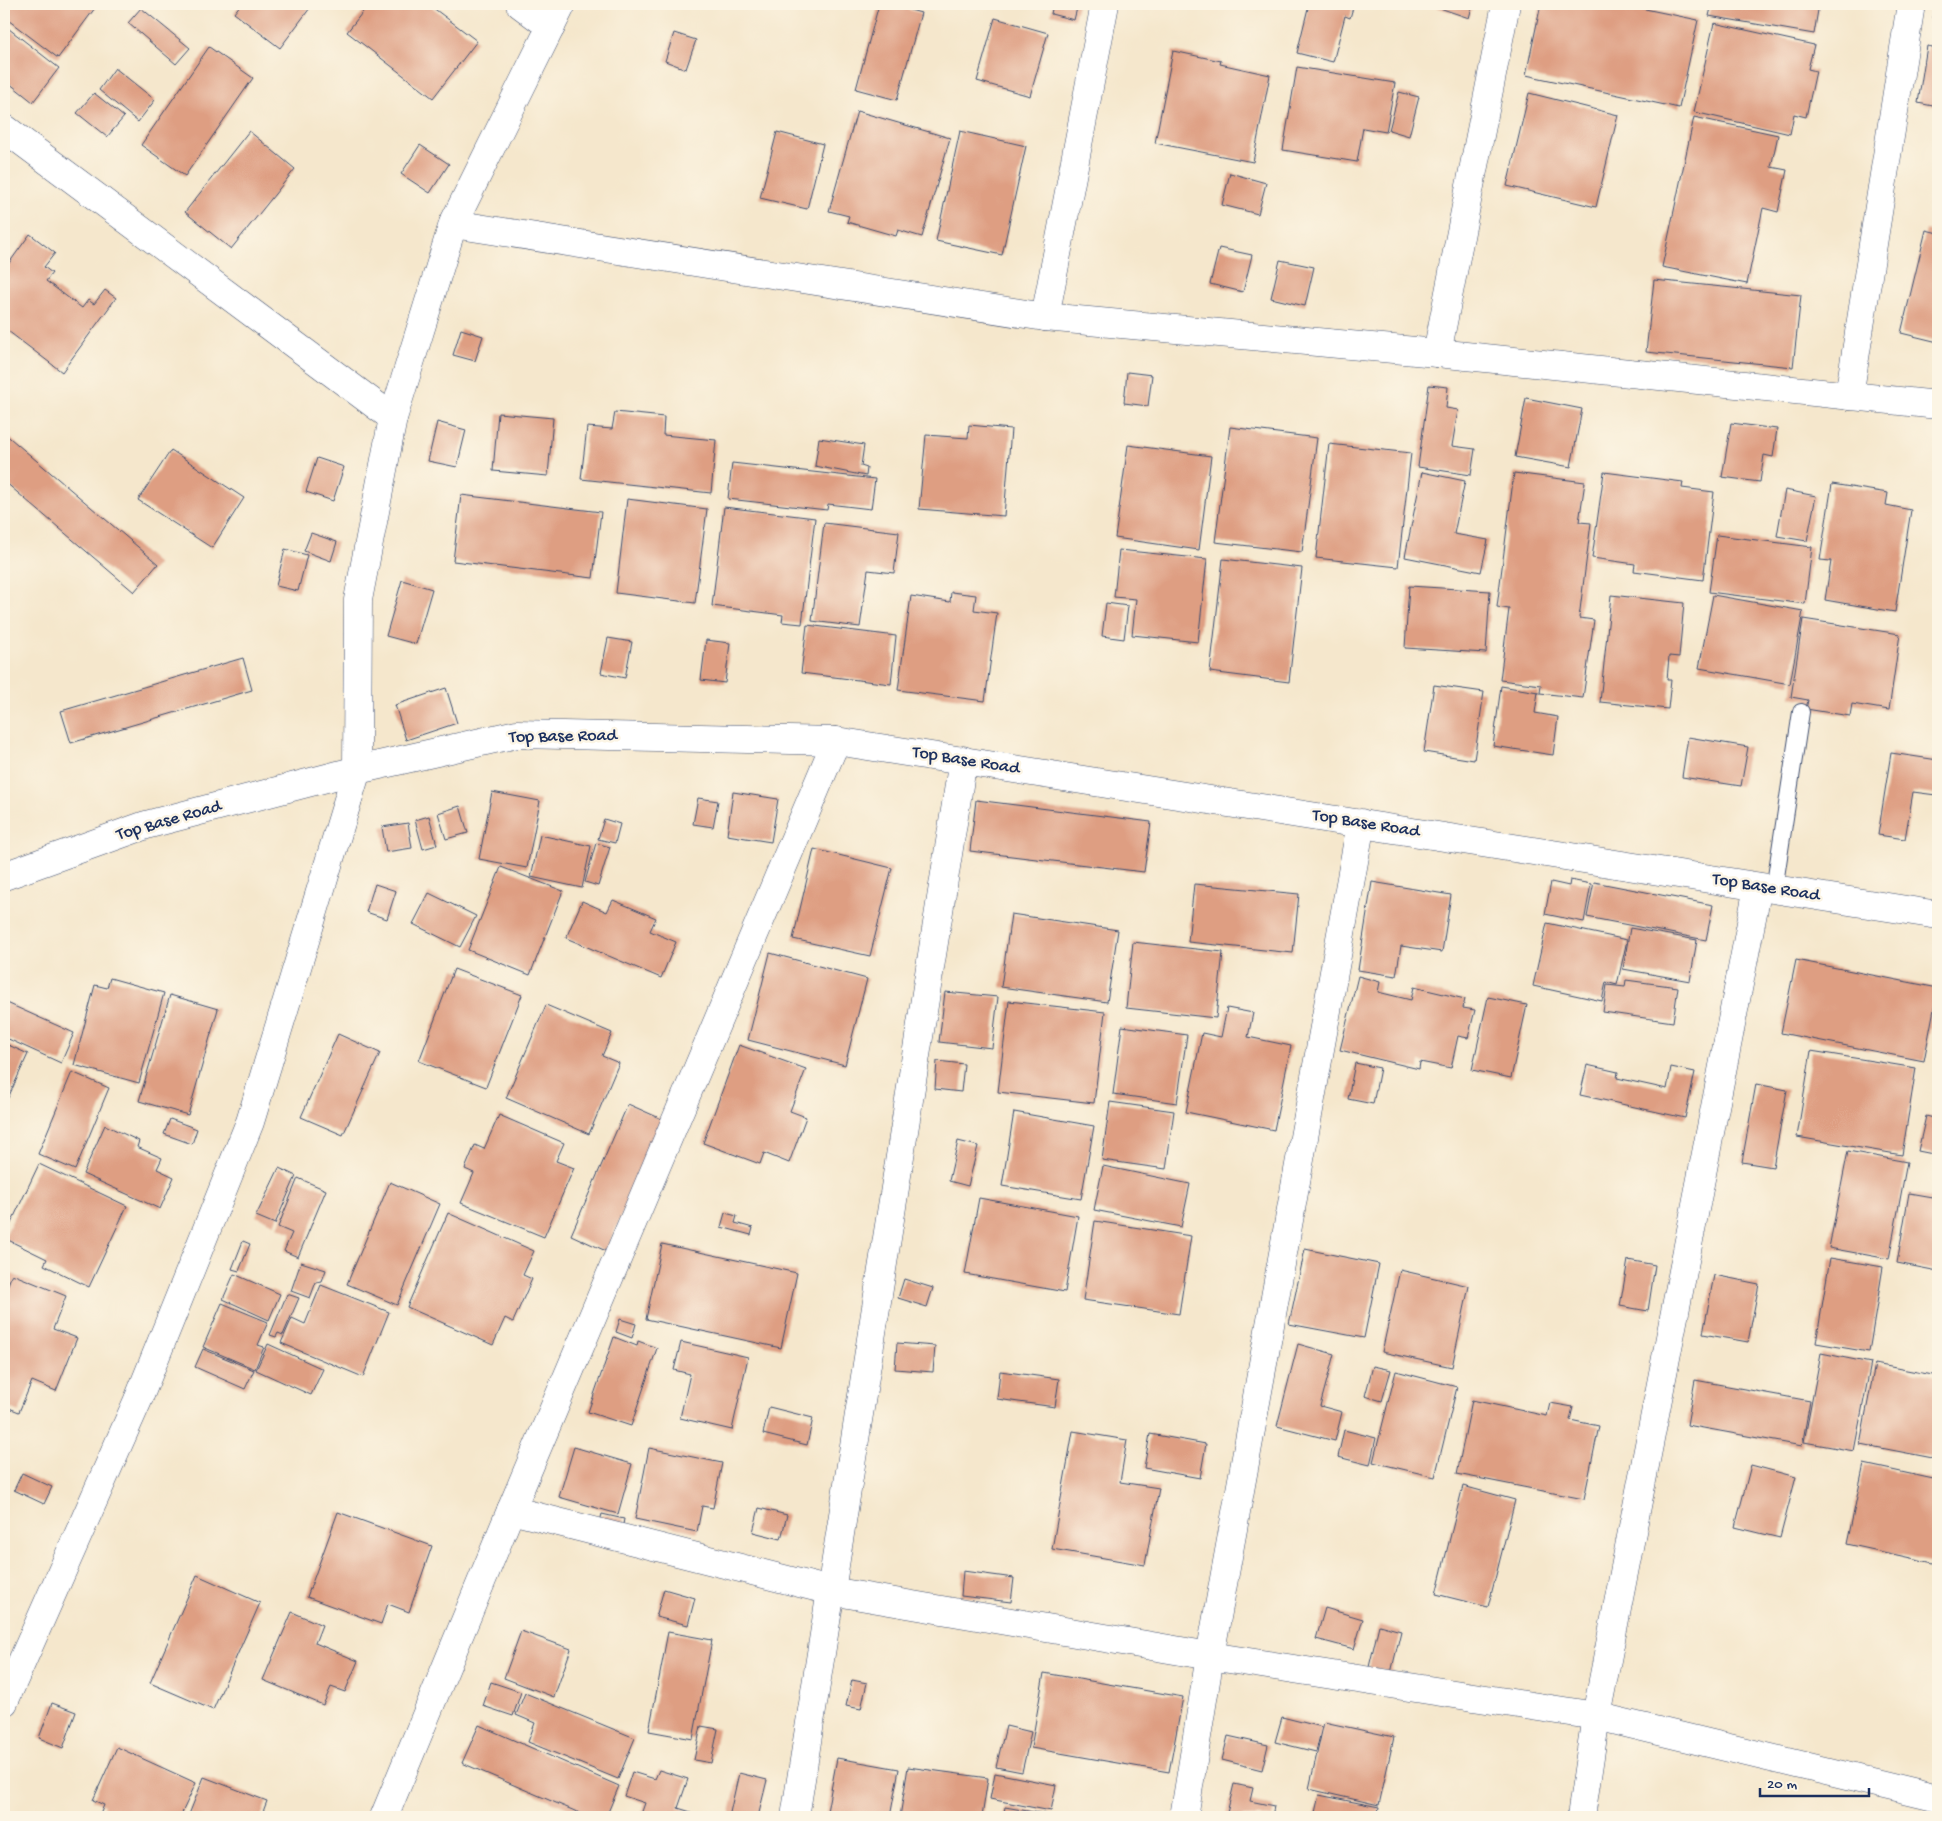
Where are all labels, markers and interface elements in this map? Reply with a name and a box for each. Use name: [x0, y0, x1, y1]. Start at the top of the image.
street label: Top Base Road: [508, 726, 619, 748]
street label: Top Base Road: [910, 742, 1022, 780]
street label: Top Base Road: [113, 796, 225, 846]
street label: Top Base Road: [1310, 805, 1422, 843]
street label: Top Base Road: [1710, 869, 1822, 907]
scale bar: [1760, 1766, 1868, 1798]
text: 20 m: [1767, 1776, 1797, 1794]

